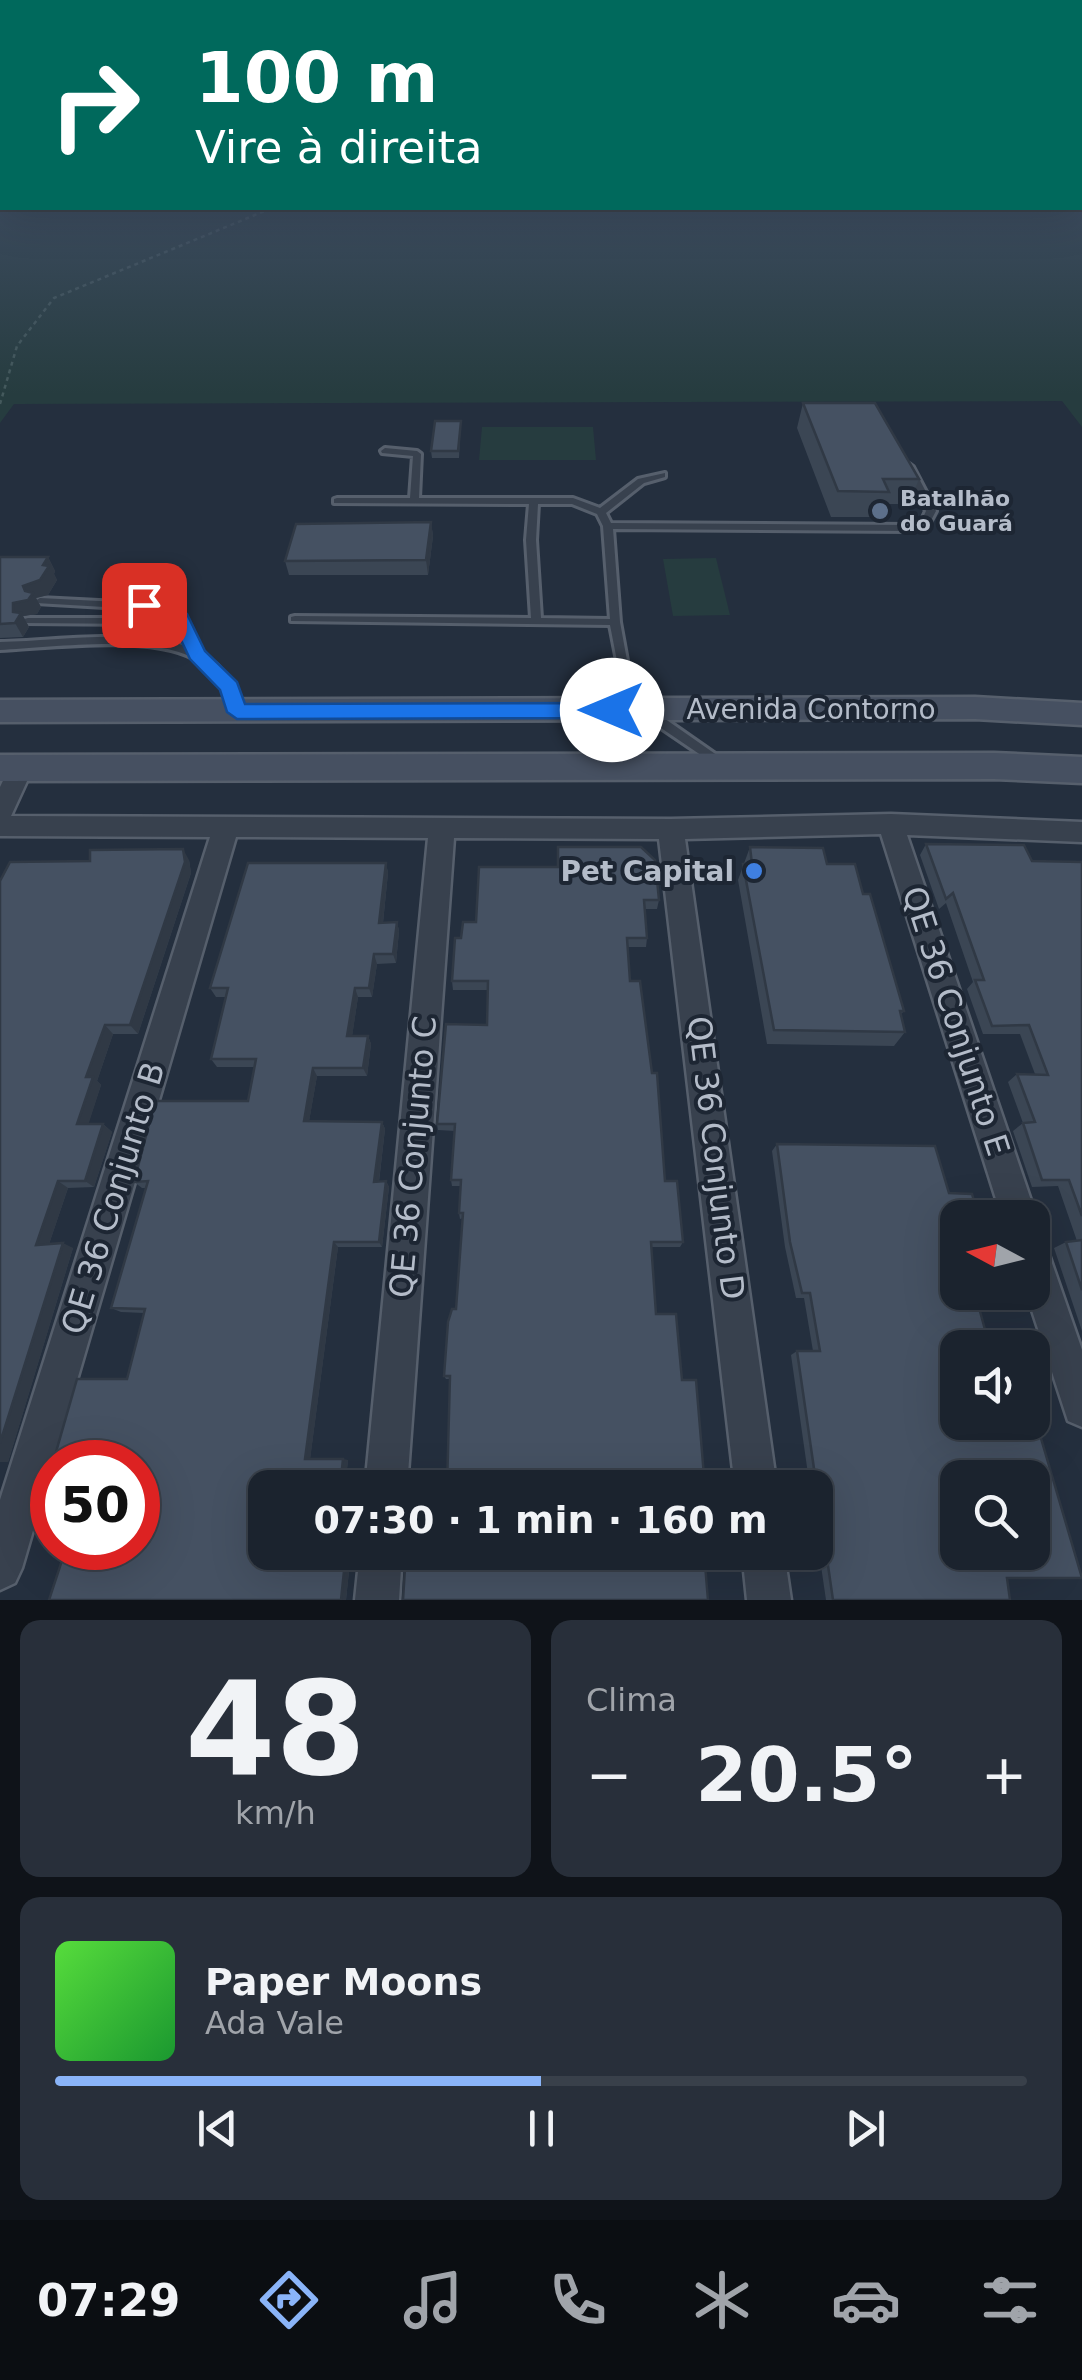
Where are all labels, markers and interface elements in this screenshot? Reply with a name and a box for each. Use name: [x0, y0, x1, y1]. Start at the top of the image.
text: 100 m: [195, 37, 438, 119]
icon: right: [30, 40, 160, 170]
text: Vire à direita: [195, 121, 483, 174]
place label: Batalhão do Guará: [900, 486, 1013, 536]
marker: Batalhão do Guará: [869, 500, 891, 522]
pin: [102, 563, 187, 648]
icon: arrive: [117, 578, 172, 633]
position arrow: [560, 658, 664, 762]
street label: Avenida Contorno: [686, 693, 936, 726]
place label: Pet Capital: [560, 855, 734, 888]
marker: Pet Capital: [743, 860, 765, 882]
street label: QE 36 Conjunto E: [895, 882, 1017, 1160]
street label: QE 36 Conjunto C: [382, 1014, 444, 1300]
street label: QE 36 Conjunto D: [680, 1014, 752, 1302]
street label: QE 36 Conjunto B: [54, 1057, 172, 1339]
north arrow: [940, 1200, 1050, 1310]
map controls: [940, 1200, 1050, 1570]
button: sound: [940, 1330, 1050, 1440]
speed limit sign: 50: [30, 1440, 160, 1570]
button: search: [940, 1460, 1050, 1570]
text: 07:30 · 1 min · 160 m: [313, 1498, 768, 1542]
text: 48: [185, 1653, 366, 1805]
text: Clima: [586, 1681, 677, 1719]
text: 20.5°: [695, 1731, 918, 1819]
text: −: [586, 1743, 632, 1807]
text: +: [981, 1743, 1027, 1807]
text: km/h: [235, 1794, 316, 1832]
text: Paper Moons: [205, 1960, 482, 2004]
text: Ada Vale: [205, 2004, 344, 2042]
icon: previous: [190, 2101, 245, 2156]
icon: pause: [514, 2101, 569, 2156]
icon: next: [838, 2101, 893, 2156]
icon: directions: [254, 2265, 324, 2335]
icon: music: [398, 2265, 468, 2335]
icon: phone: [543, 2265, 613, 2335]
icon: climate: [687, 2265, 757, 2335]
icon: car: [831, 2265, 901, 2335]
icon: filters: [975, 2265, 1045, 2335]
text: 07:29: [37, 2274, 180, 2327]

